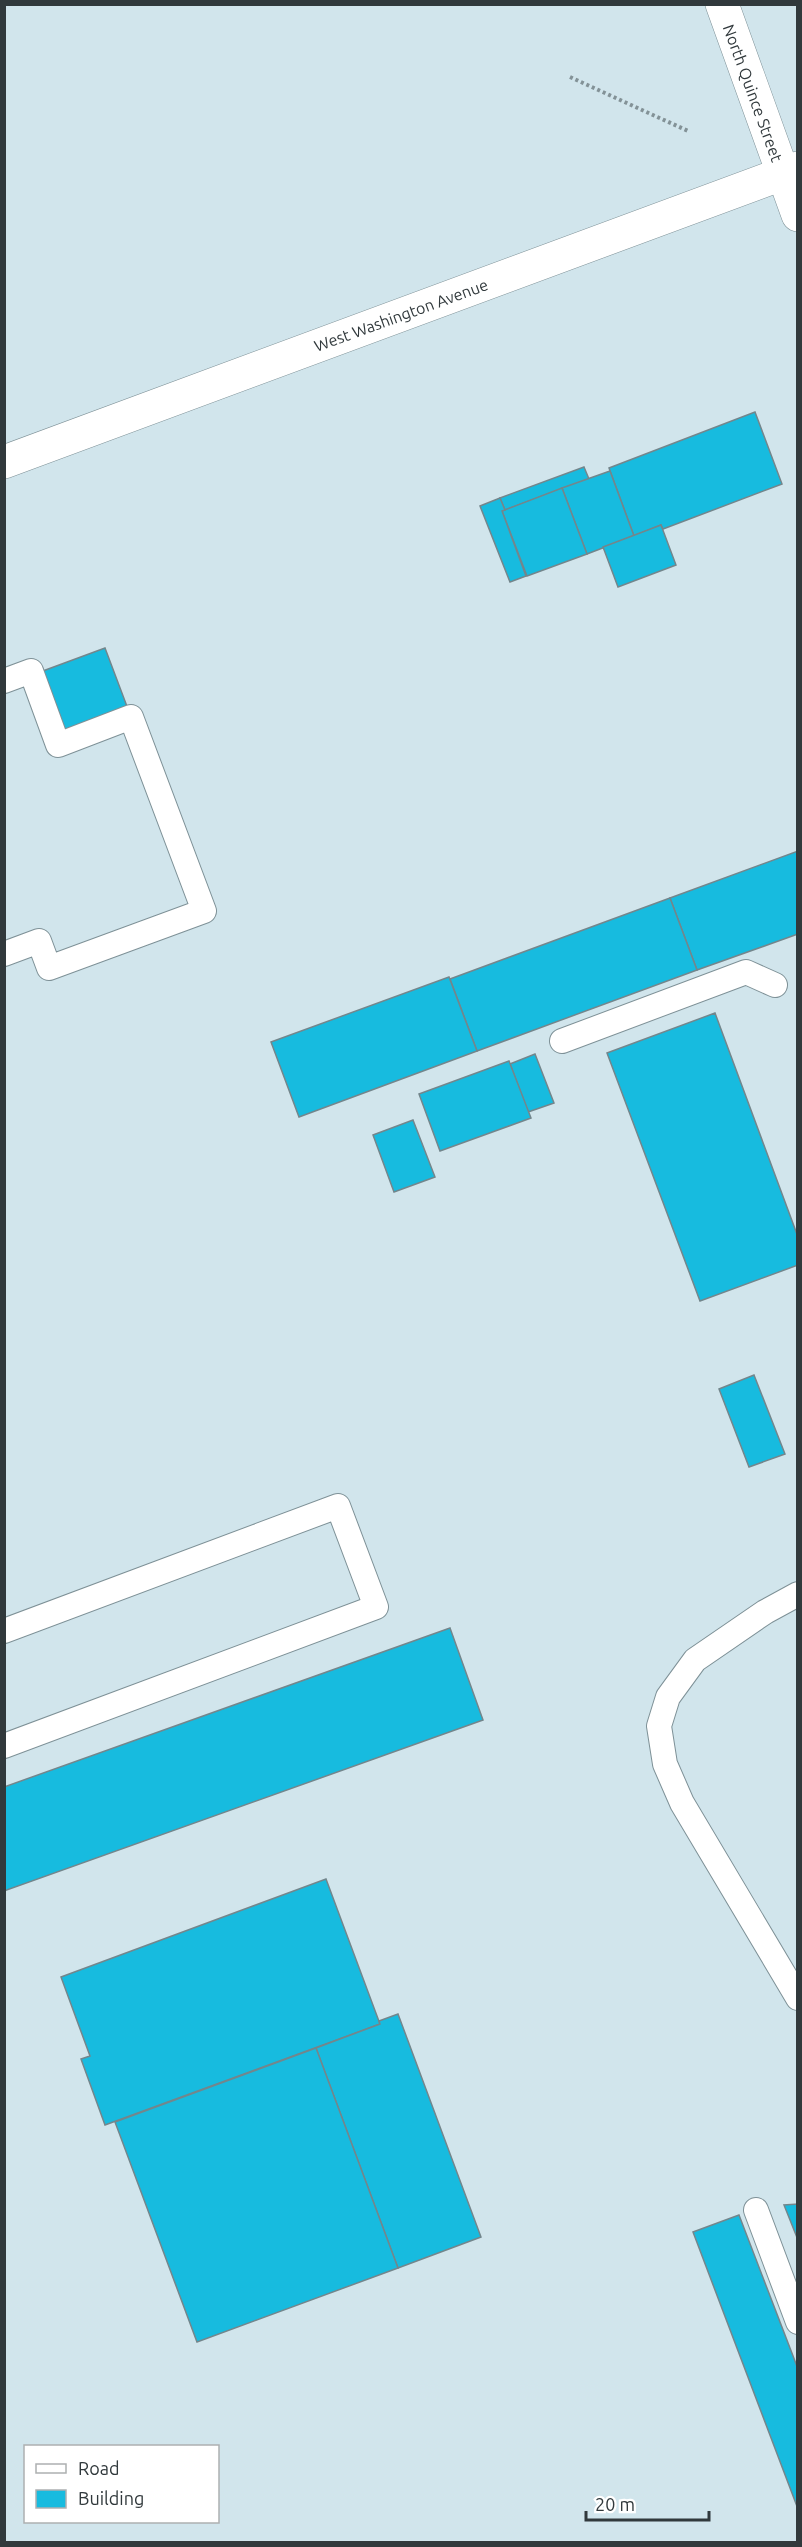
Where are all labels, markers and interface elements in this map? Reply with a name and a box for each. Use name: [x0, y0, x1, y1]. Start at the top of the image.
street label: North Quince Street: [720, 22, 787, 165]
street label: West Washington Avenue: [312, 275, 490, 355]
legend: [24, 2445, 219, 2523]
text: Road: [78, 2458, 120, 2478]
scale bar: [586, 2484, 709, 2522]
text: Building: [78, 2488, 144, 2508]
text: 20 m: [595, 2494, 635, 2514]

